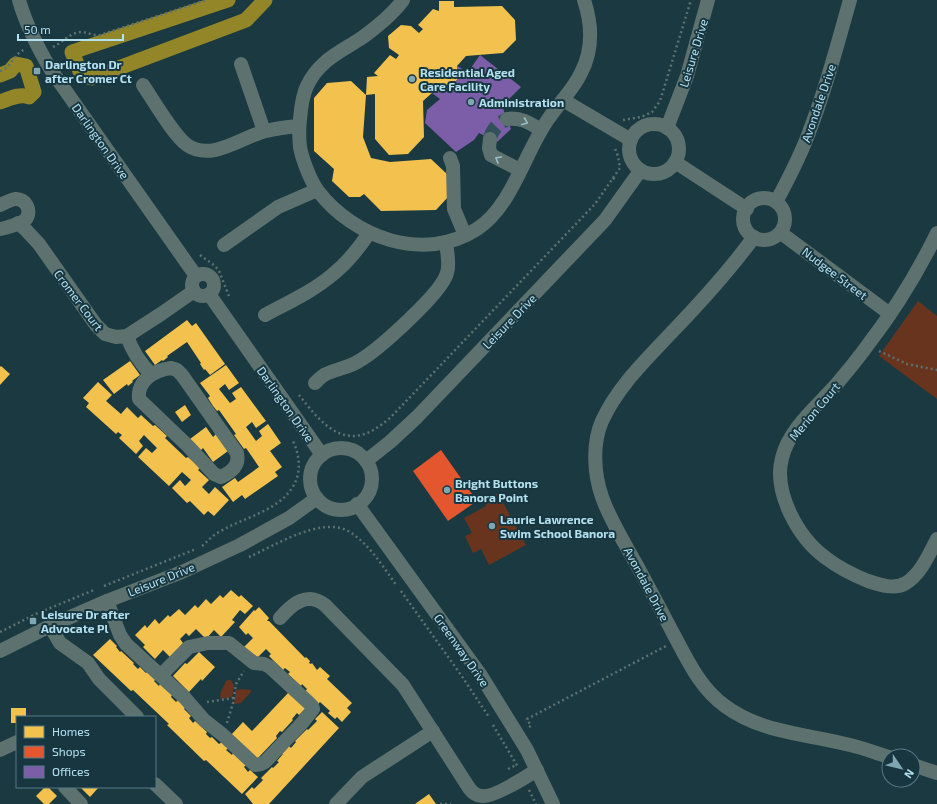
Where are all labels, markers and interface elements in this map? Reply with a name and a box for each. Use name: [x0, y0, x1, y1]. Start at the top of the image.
scale bar: [18, 16, 123, 42]
street label: Leisure Drive: [676, 17, 710, 89]
text: 50 m: [24, 22, 51, 36]
place label: Darlington Dr after Cromer Ct: [45, 57, 132, 85]
street label: Avondale Drive: [798, 62, 838, 144]
place label: Residential Aged Care Facility: [420, 65, 515, 94]
marker: Darlington Dr after Cromer Ct: [32, 66, 42, 76]
marker: Residential Aged Care Facility: [407, 74, 417, 84]
place label: Administration: [479, 95, 564, 109]
marker: Administration: [466, 97, 476, 107]
street label: Darlington Drive: [70, 100, 132, 182]
one-way arrow: [521, 117, 528, 125]
one-way arrow: [495, 157, 502, 164]
street label: Nudgee Street: [800, 244, 871, 302]
street label: Cromer Court: [52, 267, 107, 333]
street label: Leisure Drive: [479, 291, 539, 351]
street label: Darlington Drive: [255, 363, 317, 445]
street label: Merion Court: [786, 379, 842, 443]
place label: Bright Buttons Banora Point: [455, 476, 538, 504]
marker: Bright Buttons Banora Point: [442, 485, 452, 495]
place label: Laurie Lawrence Swim School Banora: [500, 512, 615, 540]
marker: Laurie Lawrence Swim School Banora: [487, 521, 497, 531]
street label: Avondale Drive: [622, 545, 672, 623]
street label: Leisure Drive: [126, 559, 196, 599]
place label: Leisure Dr after Advocate Pl: [41, 607, 130, 635]
street label: Greenway Drive: [432, 611, 492, 689]
marker: Leisure Dr after Advocate Pl: [28, 616, 38, 626]
legend: [16, 716, 156, 788]
text: Homes: [52, 724, 90, 738]
text: Shops: [52, 744, 86, 758]
north arrow: [881, 748, 921, 788]
text: Offices: [52, 764, 89, 778]
text: N: [902, 767, 917, 781]

